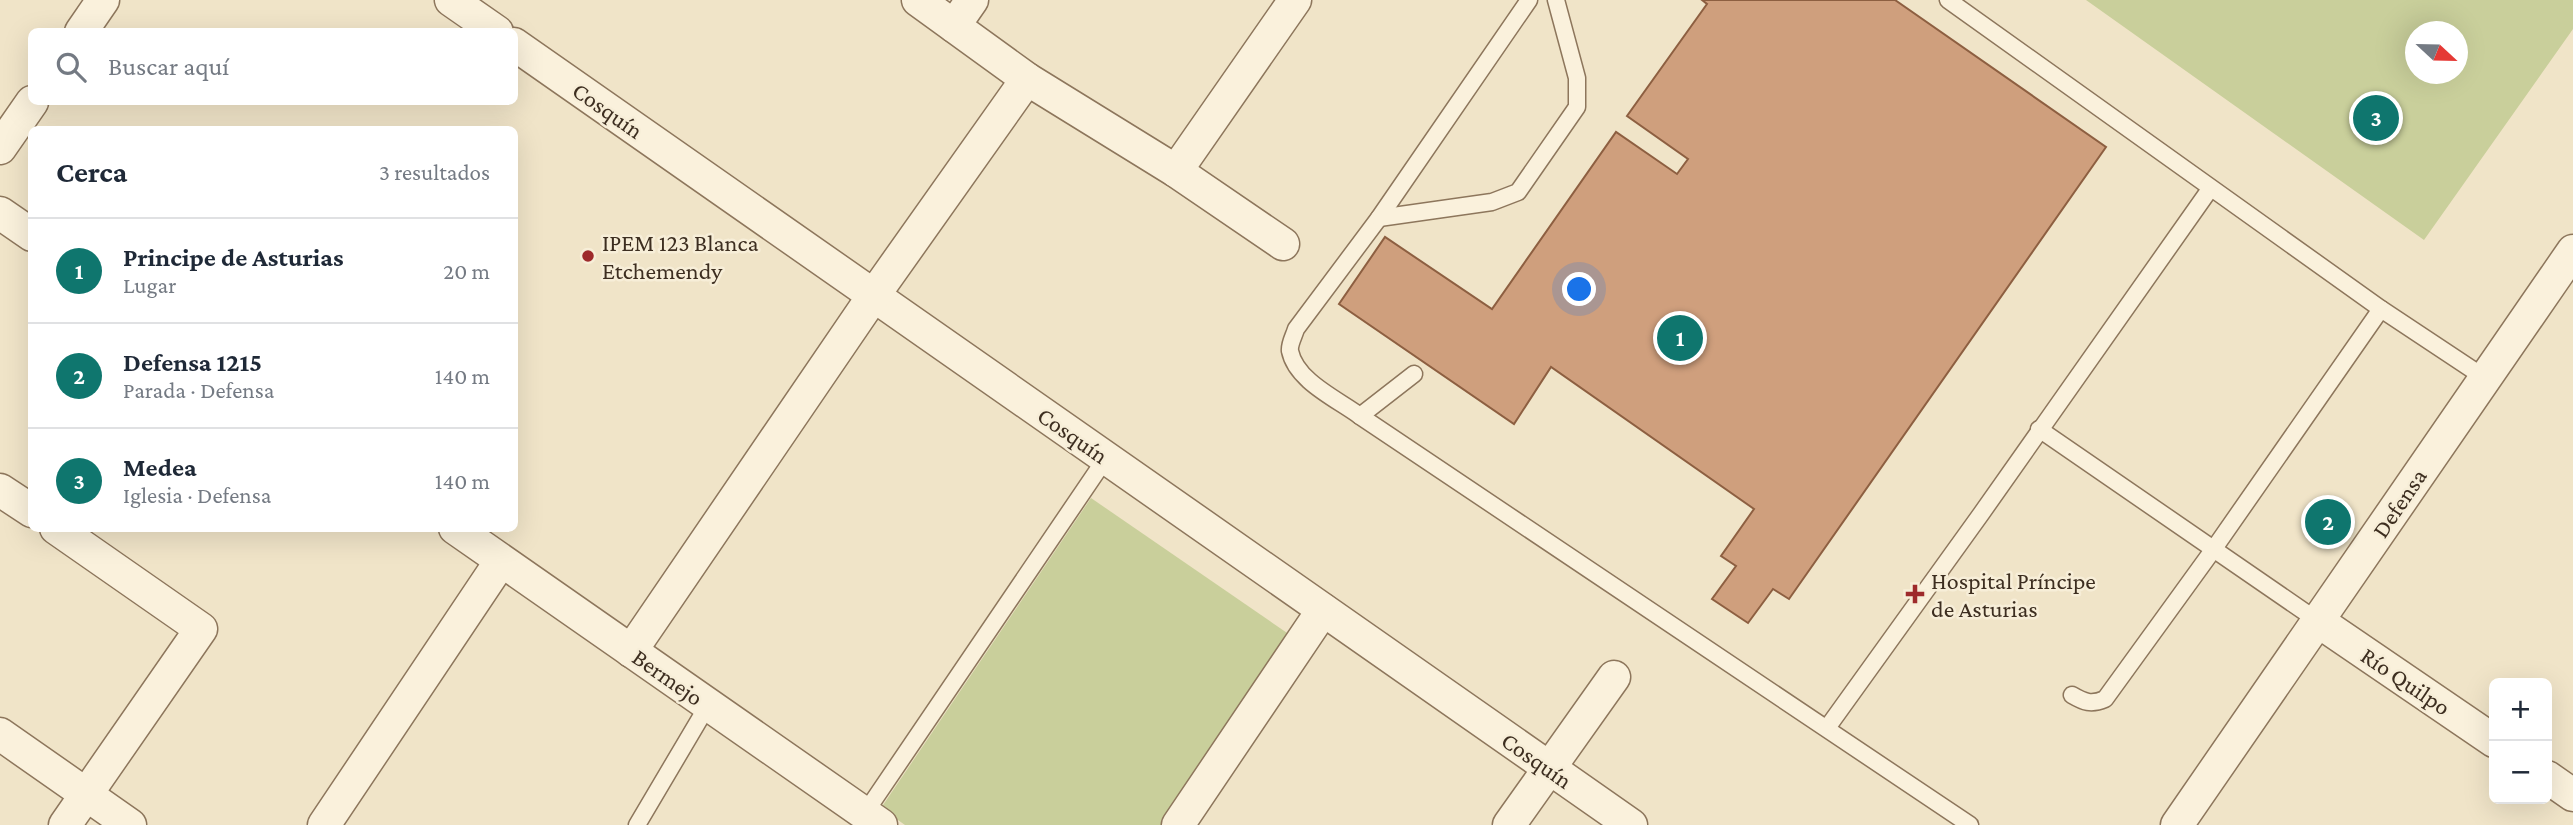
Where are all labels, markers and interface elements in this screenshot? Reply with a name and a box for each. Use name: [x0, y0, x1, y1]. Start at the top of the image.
north arrow: [2405, 21, 2468, 84]
search box: [28, 28, 518, 105]
icon: search: [52, 48, 90, 86]
text: Buscar aquí: [108, 52, 229, 81]
street label: Cosquín: [568, 76, 648, 144]
pin: 3: [2353, 92, 2399, 144]
text: Cerca: [56, 155, 127, 188]
text: 3 resultados: [379, 159, 490, 185]
place label: IPEM 123 Blanca Etchemendy: [602, 229, 759, 284]
text: Principe de Asturias: [123, 243, 344, 272]
marker: IPEM 123 Blanca Etchemendy: [580, 248, 596, 264]
text: 1: [75, 258, 83, 284]
text: 20 m: [443, 258, 490, 284]
text: Lugar: [123, 272, 176, 298]
your location: [1562, 272, 1596, 306]
pin: 1: [1657, 312, 1703, 364]
text: Defensa 1215: [123, 348, 262, 377]
text: 2: [73, 363, 85, 389]
text: 140 m: [435, 363, 490, 389]
text: Parada · Defensa: [123, 377, 274, 403]
street label: Cosquín: [1033, 401, 1113, 469]
text: Medea: [123, 453, 197, 482]
street label: Defensa: [2366, 463, 2432, 543]
text: 3: [73, 468, 85, 494]
text: 140 m: [435, 468, 490, 494]
text: Iglesia · Defensa: [123, 482, 271, 508]
pin: 2: [2305, 496, 2351, 548]
place label: Hospital Príncipe de Asturias: [1931, 567, 2096, 622]
marker: Hospital Príncipe de Asturias: [1905, 584, 1925, 604]
street label: Río Quilpo: [2356, 641, 2456, 721]
street label: Bermejo: [628, 643, 708, 711]
map controls: [2489, 678, 2552, 804]
button: +: [2489, 678, 2552, 741]
street label: Cosquín: [1497, 726, 1577, 794]
button: −: [2489, 741, 2552, 804]

